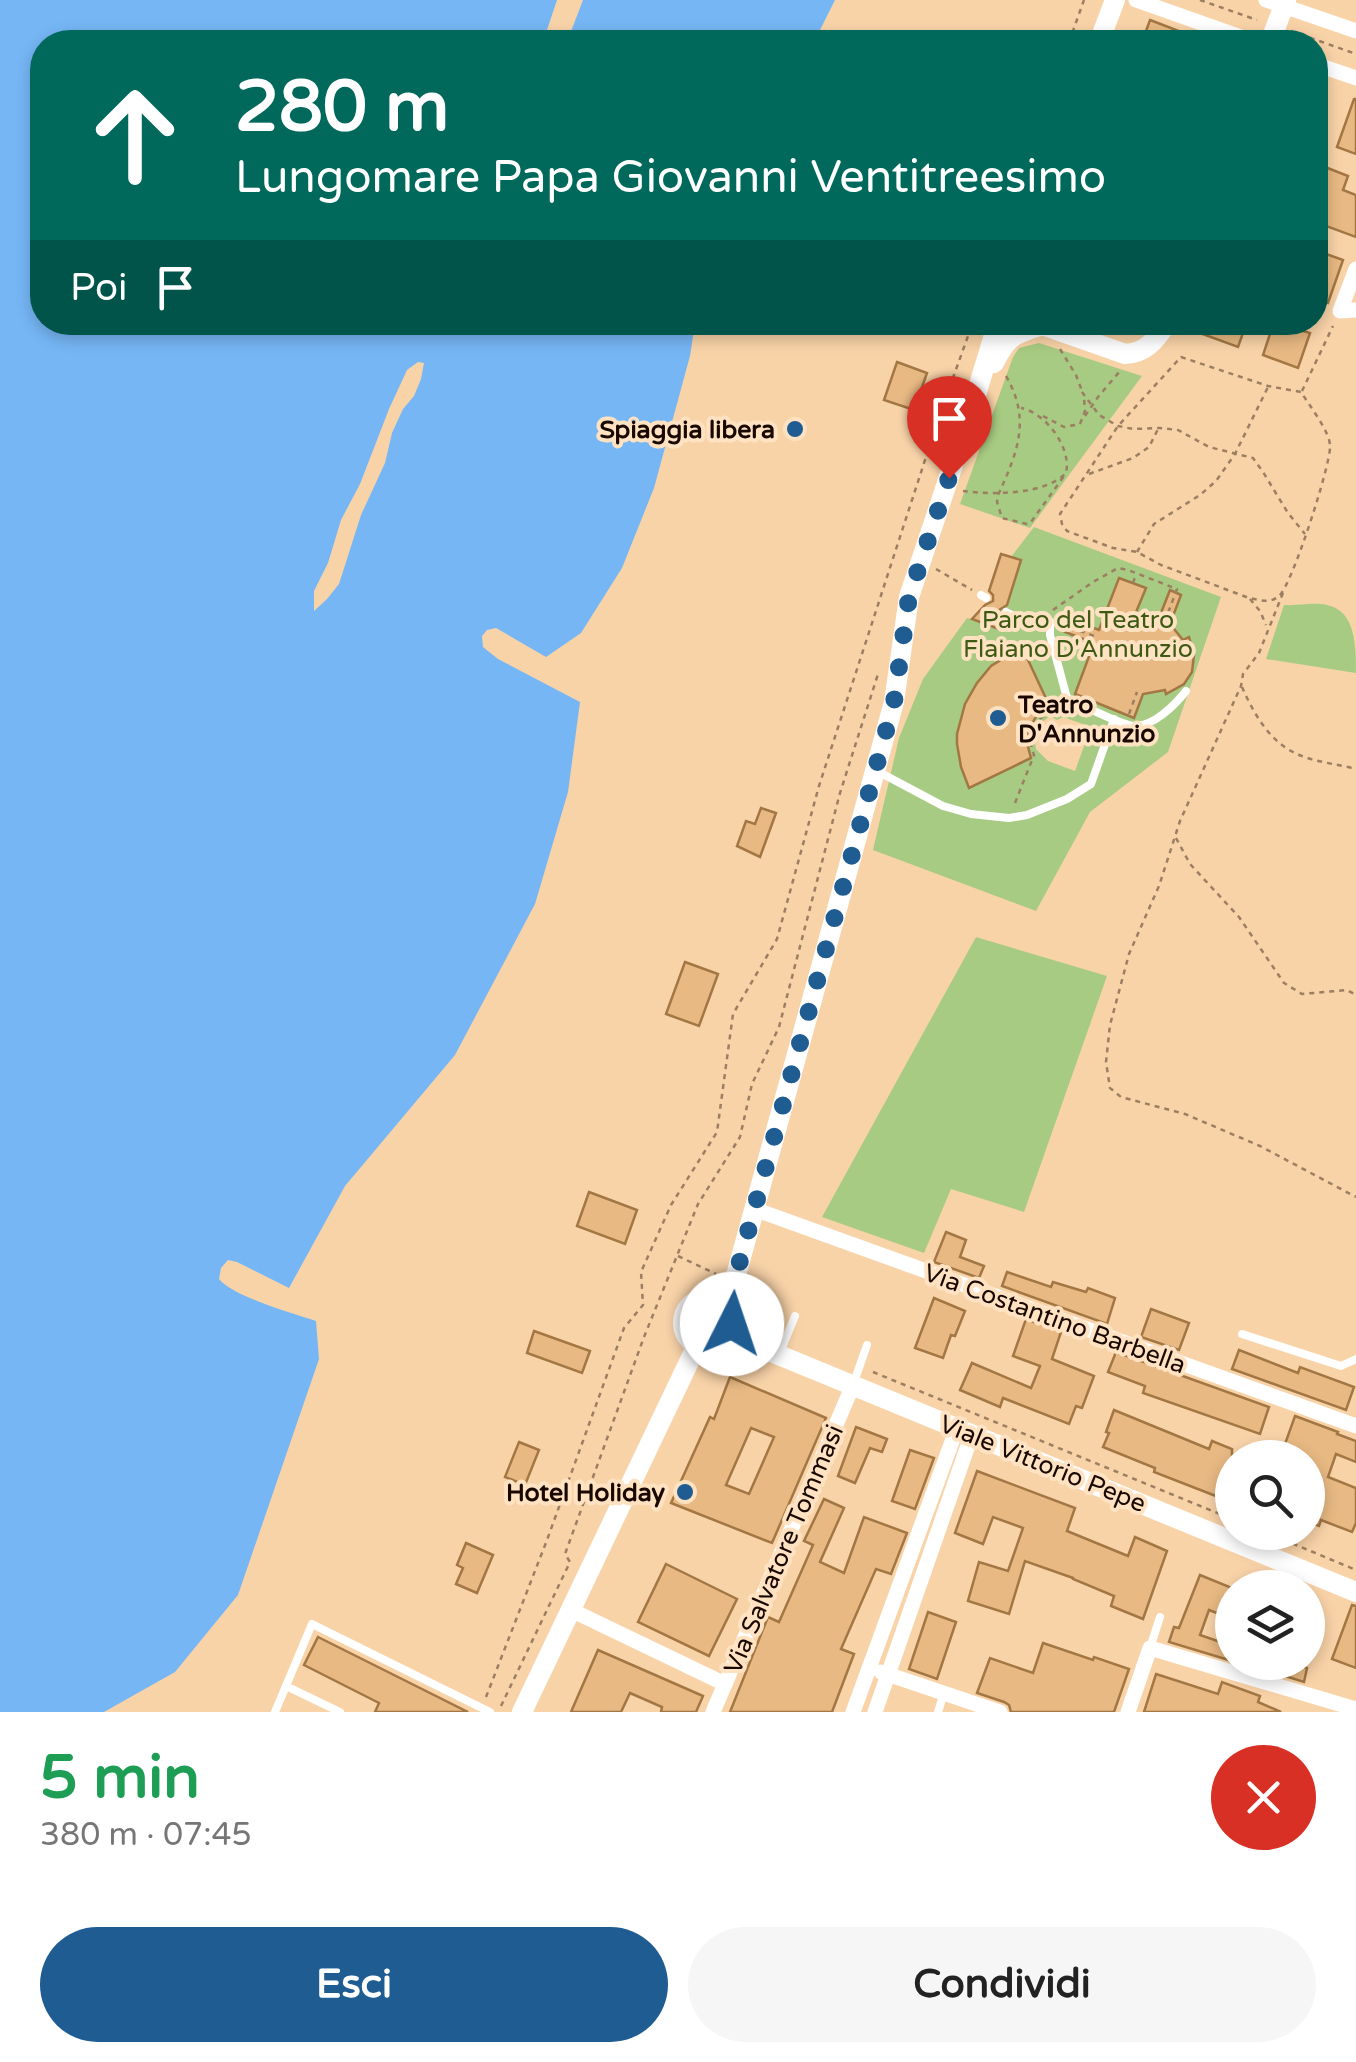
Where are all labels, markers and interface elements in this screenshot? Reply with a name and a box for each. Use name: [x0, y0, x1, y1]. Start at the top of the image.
text: 280 m: [235, 66, 449, 150]
icon: ahead: [70, 70, 200, 200]
text: Lungomare Papa Giovanni Ventitreesimo: [235, 151, 1106, 205]
icon: arrive: [148, 260, 203, 315]
text: Poi: [70, 265, 128, 311]
pin: [907, 376, 992, 479]
icon: arrive: [922, 391, 977, 446]
place label: Spiaggia libera: [599, 415, 775, 445]
marker: Spiaggia libera: [784, 418, 806, 440]
park label: Parco del Teatro Flaiano D'Annunzio: [963, 605, 1193, 664]
place label: Teatro D'Annunzio: [1017, 690, 1156, 749]
marker: Teatro D'Annunzio: [987, 707, 1009, 729]
street label: Via Costantino Barbella: [920, 1258, 1190, 1380]
position arrow: [680, 1272, 784, 1376]
street label: Viale Vittorio Pepe: [935, 1409, 1150, 1519]
street label: Via Salvatore Tommasi: [718, 1420, 850, 1679]
map controls: [1215, 1440, 1325, 1680]
button: search: [1215, 1440, 1325, 1550]
place label: Hotel Holiday: [506, 1478, 666, 1508]
marker: Hotel Holiday: [674, 1481, 696, 1503]
button: layers: [1215, 1570, 1325, 1680]
text: 5 min: [40, 1742, 200, 1814]
button: close: [1211, 1745, 1316, 1850]
text: 380 m · 07:45: [40, 1816, 252, 1854]
button: Esci: [40, 1927, 668, 2042]
button: Condividi: [688, 1927, 1316, 2042]

